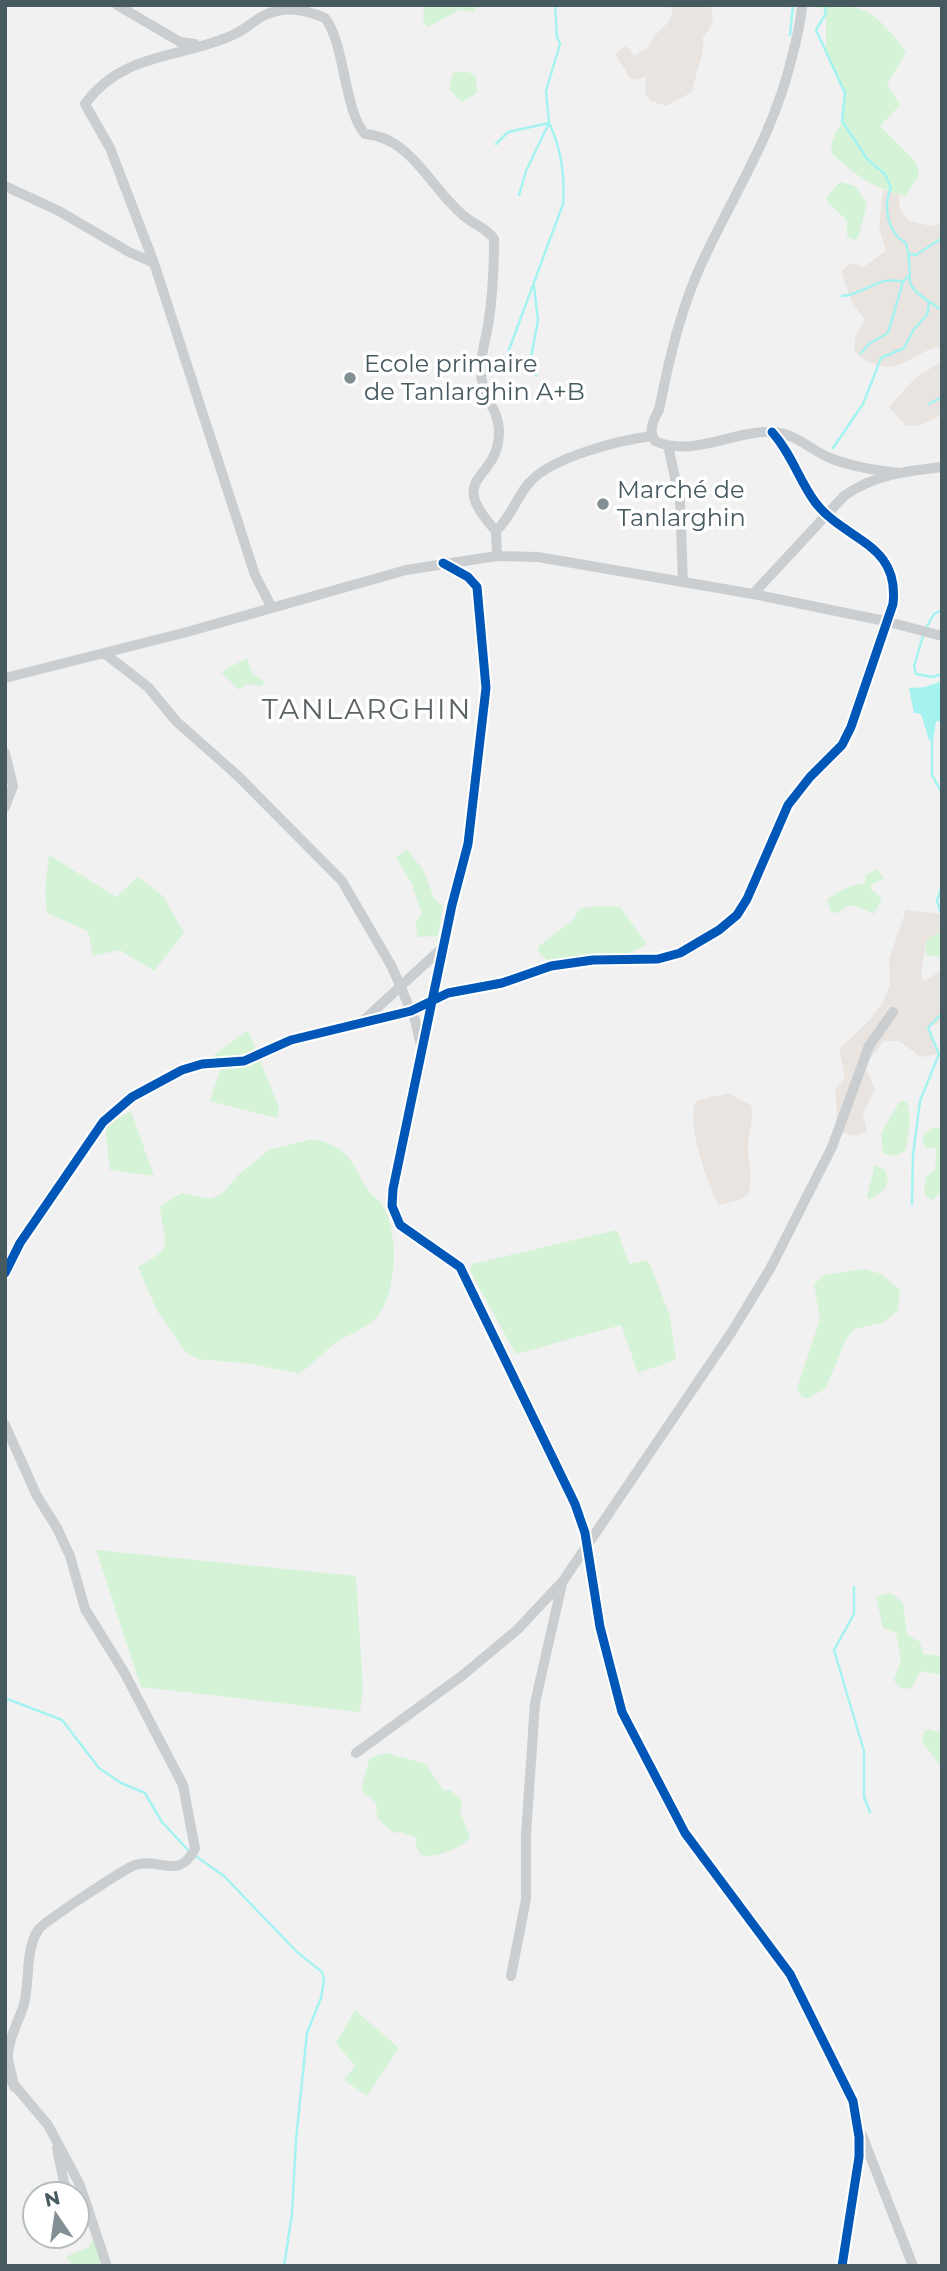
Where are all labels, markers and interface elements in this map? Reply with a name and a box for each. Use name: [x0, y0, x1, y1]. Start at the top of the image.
place label: Ecole primaire de Tanlarghin A+B: [364, 349, 585, 406]
marker: Ecole primaire de Tanlarghin A+B: [342, 370, 358, 386]
place label: Marché de Tanlarghin: [617, 475, 746, 532]
marker: Marché de Tanlarghin: [595, 496, 611, 512]
district label: TANLARGHIN: [262, 692, 472, 726]
north arrow: [21, 2180, 91, 2250]
text: N: [42, 2186, 62, 2212]

